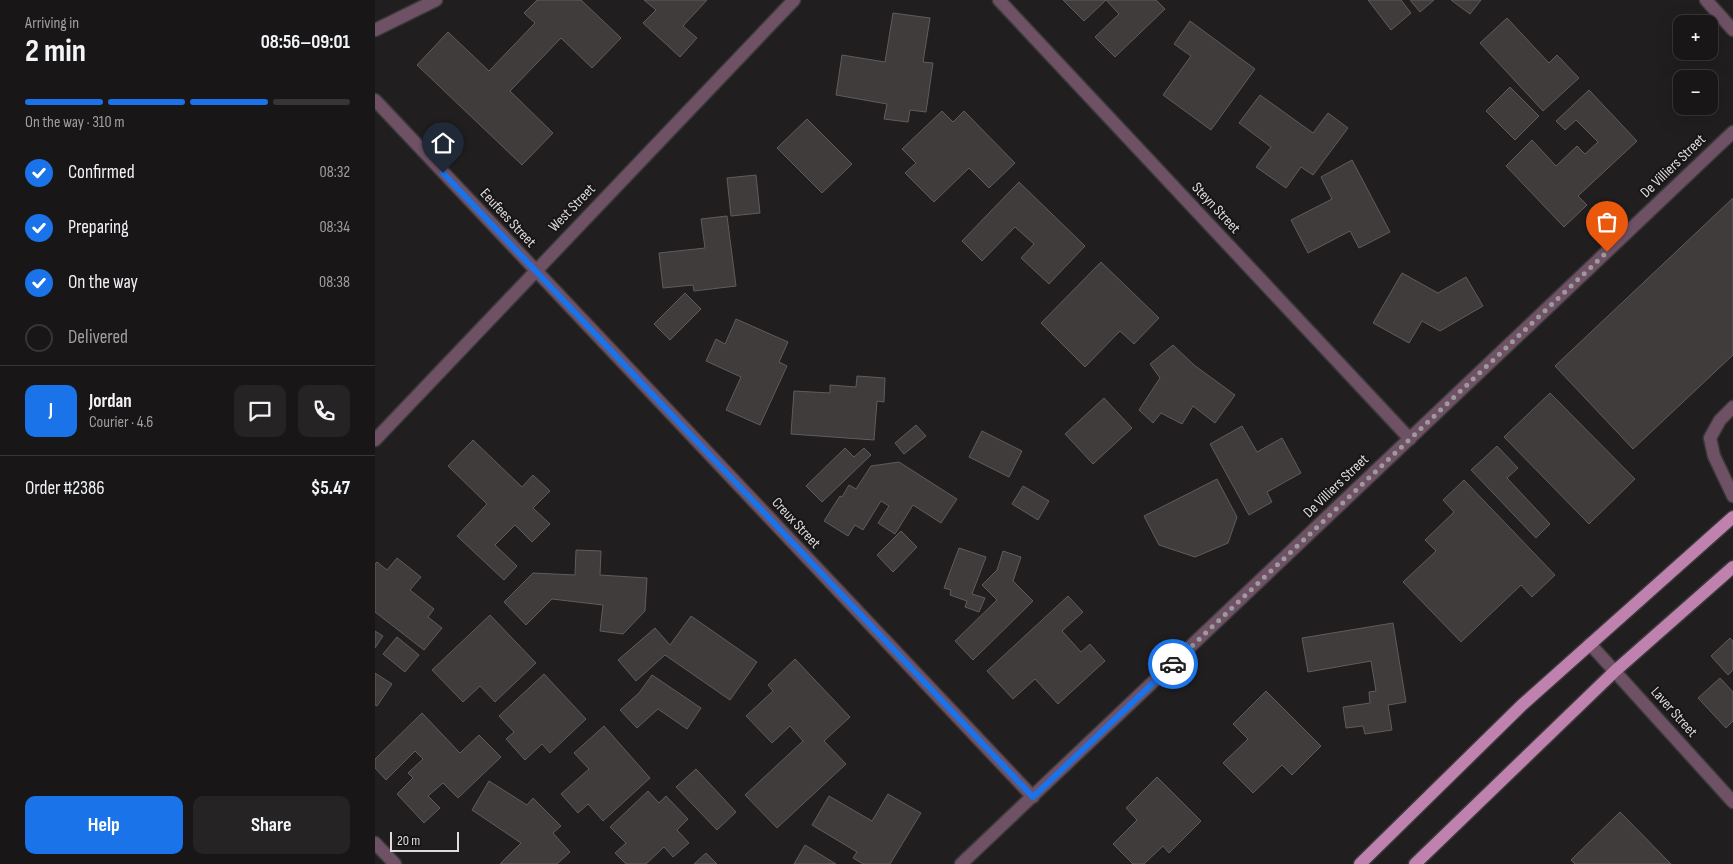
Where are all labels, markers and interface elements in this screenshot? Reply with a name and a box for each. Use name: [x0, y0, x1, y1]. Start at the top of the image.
text: Arriving in: [25, 14, 79, 33]
map controls: [1673, 15, 1718, 115]
button: +: [1673, 15, 1718, 60]
text: 08:56–09:01: [261, 31, 350, 54]
text: 2 min: [25, 32, 86, 71]
button: −: [1673, 70, 1718, 115]
text: On the way · 310 m: [25, 113, 124, 132]
pin: [422, 122, 464, 173]
icon: home: [429, 129, 457, 157]
street label: De Villiers Street: [1636, 130, 1710, 202]
icon: check: [25, 159, 53, 187]
text: Confirmed: [68, 161, 135, 184]
text: 08:32: [320, 163, 350, 182]
street label: Steyn Street: [1188, 178, 1245, 238]
street label: West Street: [544, 180, 600, 236]
street label: Eeufees Street: [476, 185, 540, 252]
pin: [1586, 201, 1628, 252]
icon: bag: [1593, 208, 1621, 236]
icon: check: [25, 214, 53, 242]
text: Preparing: [68, 216, 129, 239]
text: 08:34: [319, 218, 350, 237]
icon: check: [25, 269, 53, 297]
text: On the way: [68, 271, 138, 294]
text: 08:38: [319, 273, 350, 292]
text: Delivered: [68, 326, 128, 349]
button: chat: [234, 385, 286, 437]
button: phone: [298, 385, 350, 437]
text: Jordan: [89, 390, 132, 413]
text: J: [49, 399, 53, 422]
text: Courier · 4.6: [89, 413, 153, 432]
street label: De Villiers Street: [1299, 450, 1373, 522]
text: Order #2386: [25, 477, 105, 500]
text: $5.47: [311, 477, 350, 500]
street label: Creux Street: [767, 493, 825, 553]
courier: [1148, 639, 1198, 689]
icon: car: [1159, 650, 1187, 678]
street label: Laver Street: [1646, 683, 1702, 741]
button: Help: [25, 796, 183, 854]
button: Share: [193, 796, 350, 854]
scale bar: [390, 829, 459, 852]
text: 20 m: [397, 832, 420, 849]

